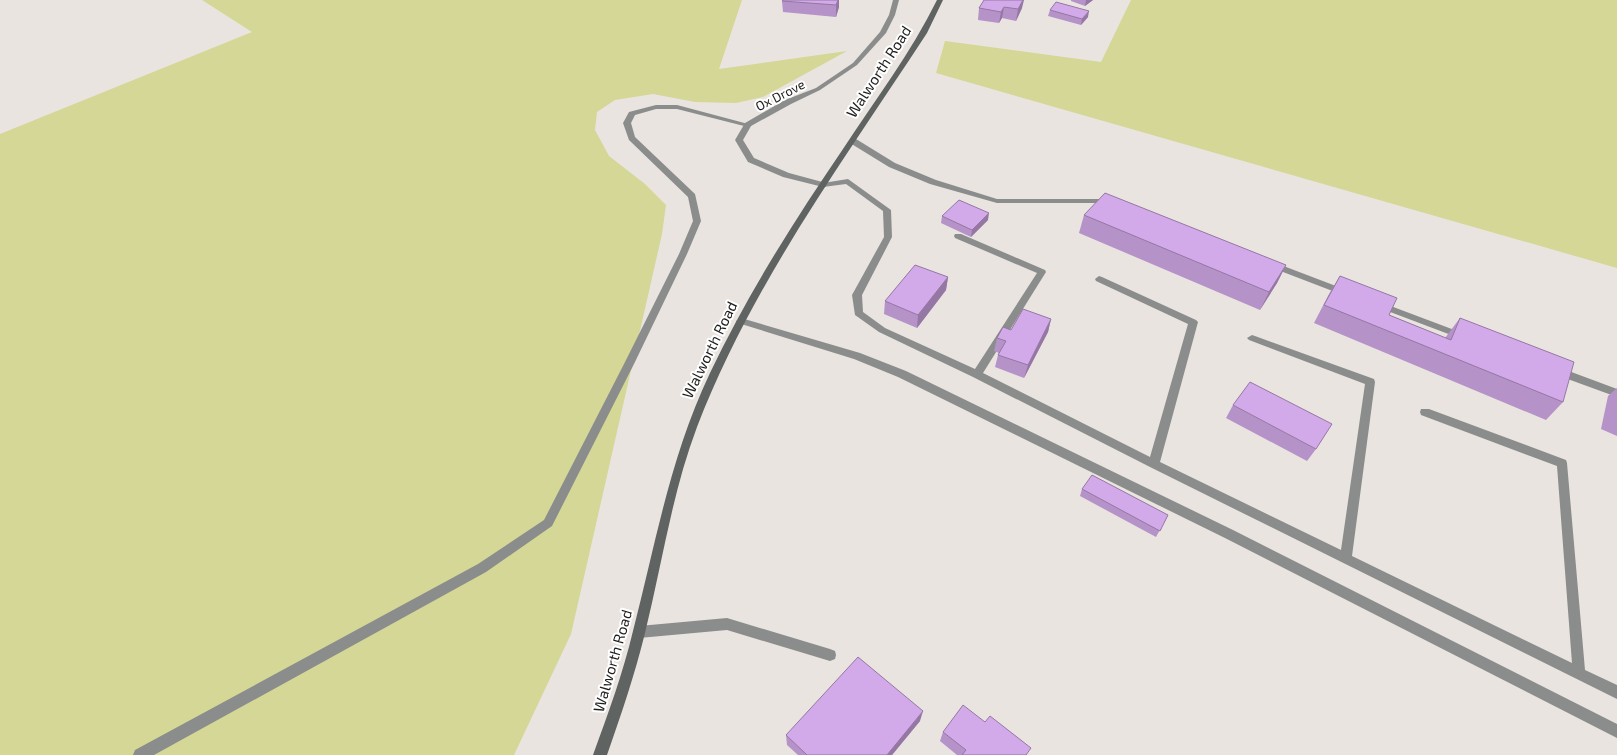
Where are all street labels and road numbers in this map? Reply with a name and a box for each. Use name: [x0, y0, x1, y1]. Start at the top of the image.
street label: Walworth Road: [842, 22, 914, 121]
street label: Ox Drove: [753, 76, 807, 114]
street label: Walworth Road: [678, 298, 740, 401]
street label: Walworth Road: [589, 607, 635, 714]

